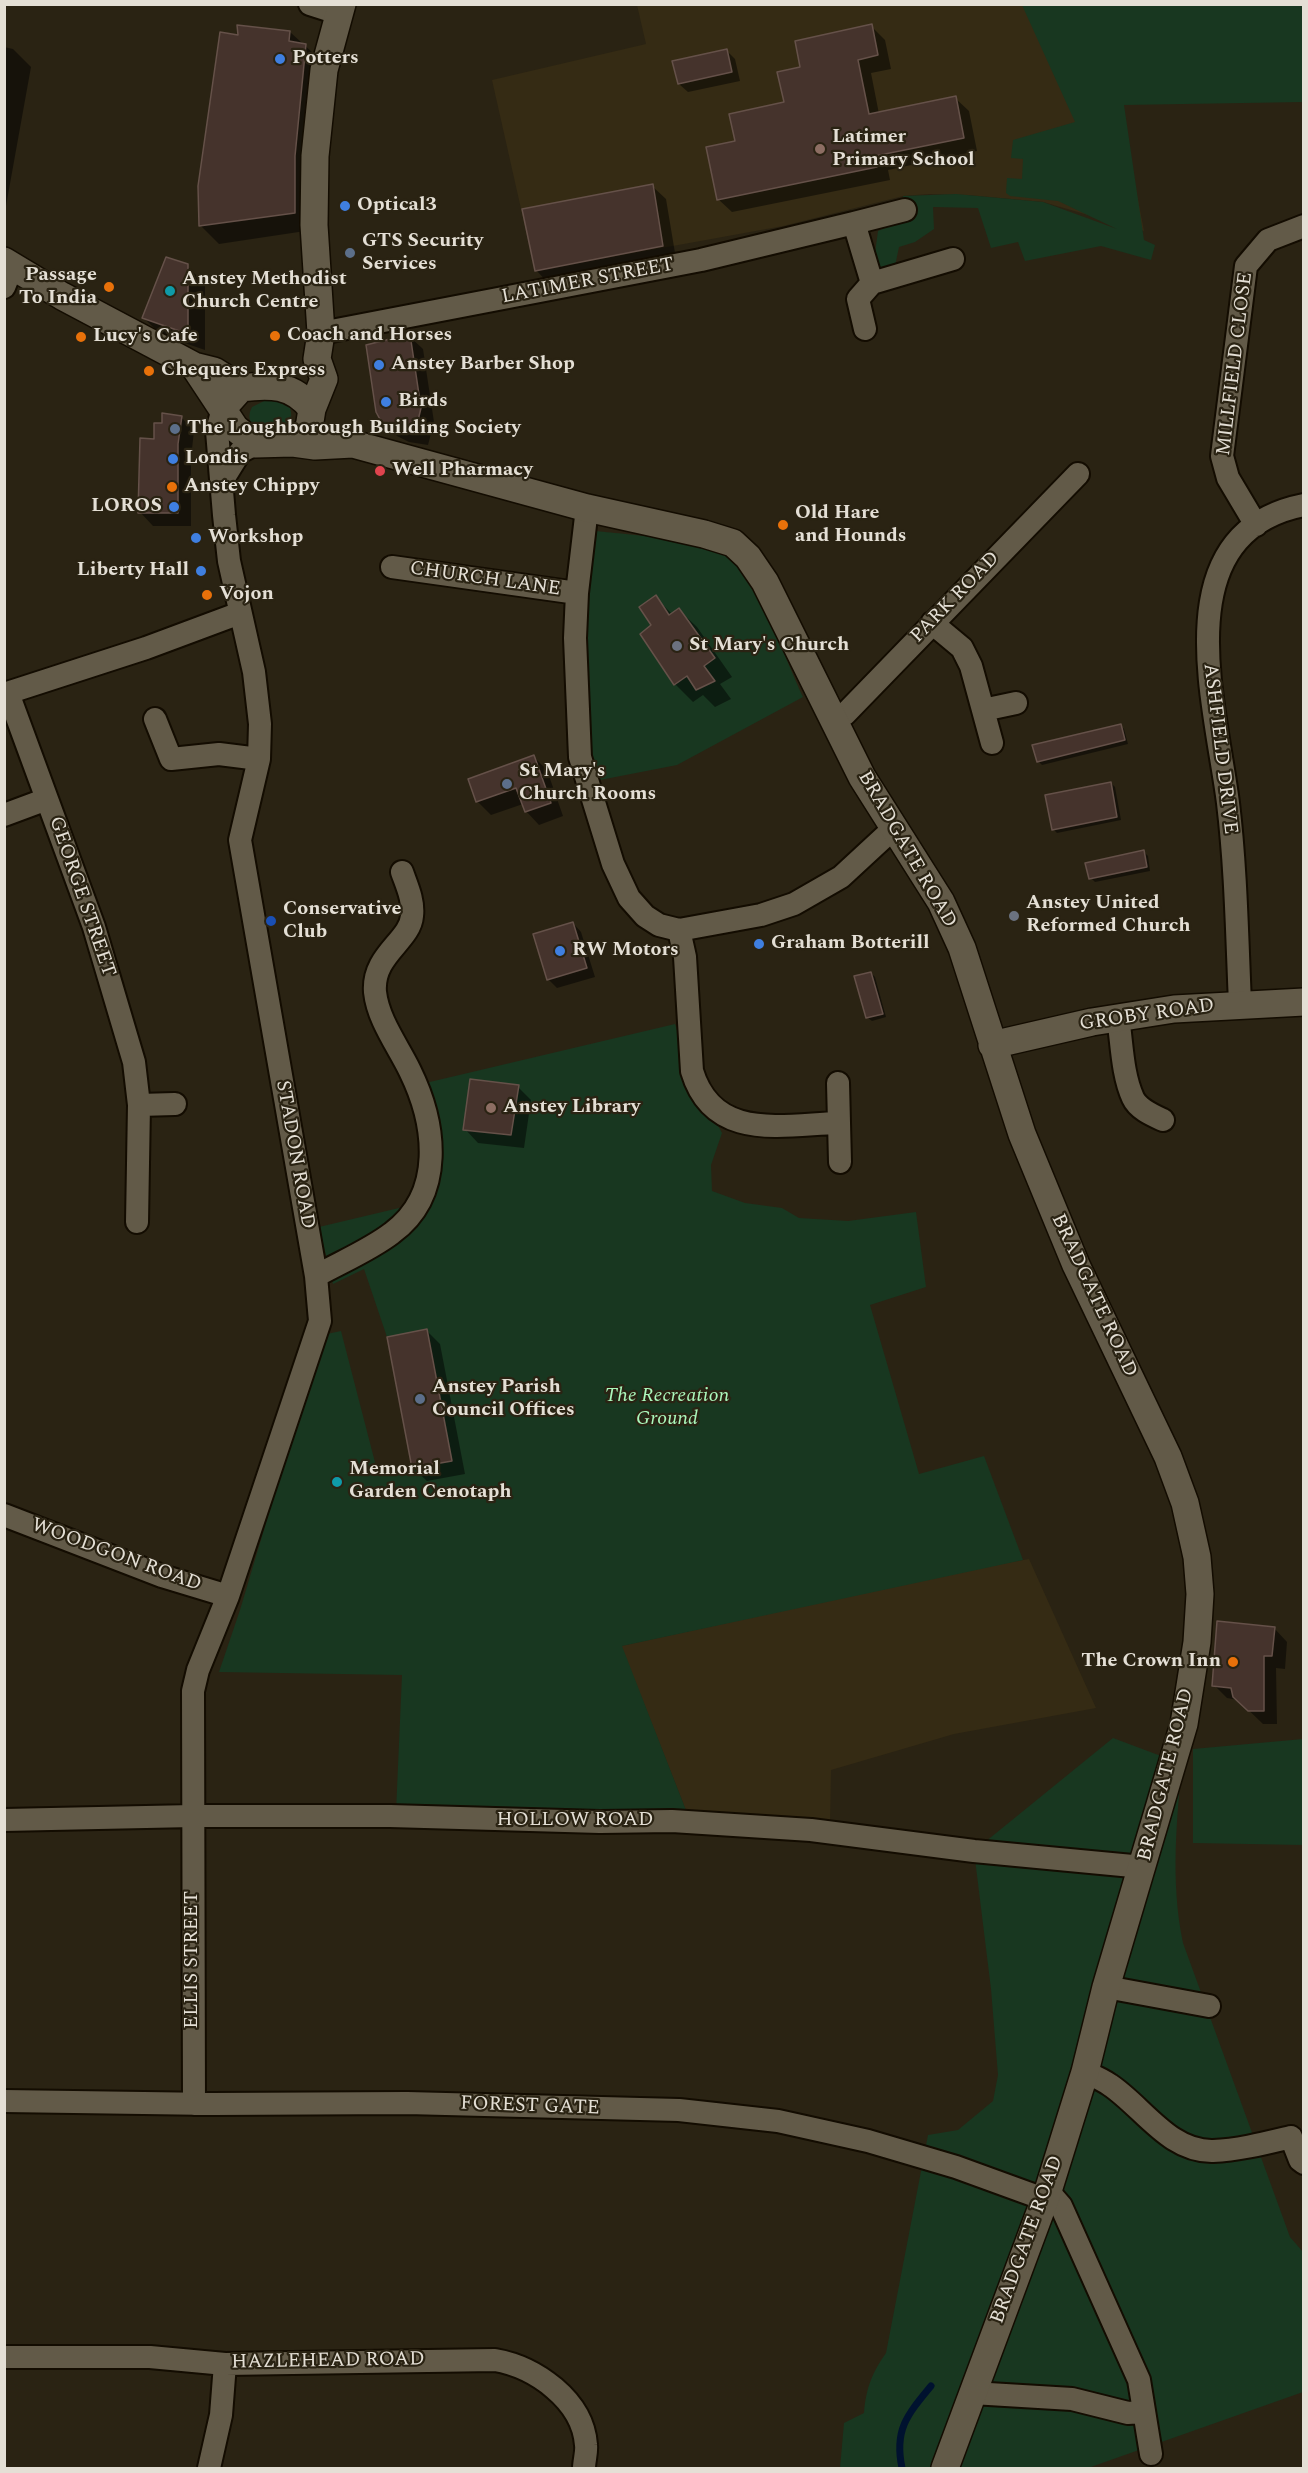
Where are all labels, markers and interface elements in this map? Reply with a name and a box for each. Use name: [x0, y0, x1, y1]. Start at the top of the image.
place label: Potters: [292, 47, 359, 71]
marker: Potters: [273, 52, 287, 66]
place label: Latimer Primary School: [832, 126, 975, 173]
marker: Latimer Primary School: [813, 142, 827, 156]
place label: Optical3: [357, 194, 437, 218]
marker: Optical3: [338, 199, 352, 213]
place label: GTS Security Services: [362, 230, 483, 277]
marker: GTS Security Services: [343, 246, 357, 260]
street label: LATIMER STREET: [500, 254, 676, 310]
place label: Passage To India: [19, 264, 97, 311]
place label: Anstey Methodist Church Centre: [182, 268, 347, 315]
street label: MILLFIELD CLOSE: [1213, 271, 1259, 457]
marker: Passage To India: [102, 280, 116, 294]
marker: Anstey Methodist Church Centre: [163, 284, 177, 298]
place label: Coach and Horses: [287, 324, 452, 348]
place label: Lucy's Cafe: [93, 325, 198, 349]
marker: Coach and Horses: [268, 329, 282, 343]
marker: Lucy's Cafe: [74, 330, 88, 344]
place label: Anstey Barber Shop: [391, 353, 575, 377]
marker: Anstey Barber Shop: [372, 358, 386, 372]
place label: Chequers Express: [161, 359, 325, 383]
marker: Chequers Express: [142, 364, 156, 378]
place label: Birds: [398, 390, 448, 414]
marker: Birds: [379, 395, 393, 409]
place label: The Loughborough Building Society: [187, 417, 521, 441]
marker: The Loughborough Building Society: [168, 422, 182, 436]
place label: Londis: [185, 447, 248, 471]
marker: Londis: [166, 452, 180, 466]
place label: Well Pharmacy: [392, 459, 533, 483]
marker: Well Pharmacy: [373, 464, 387, 478]
place label: Anstey Chippy: [184, 475, 319, 499]
marker: Anstey Chippy: [165, 480, 179, 494]
place label: LOROS: [91, 495, 162, 519]
marker: LOROS: [167, 500, 181, 514]
place label: Old Hare and Hounds: [795, 502, 907, 549]
marker: Old Hare and Hounds: [776, 518, 790, 532]
place label: Workshop: [208, 526, 303, 550]
marker: Workshop: [189, 531, 203, 545]
street label: PARK ROAD: [906, 547, 1006, 649]
street label: CHURCH LANE: [408, 558, 562, 602]
place label: Liberty Hall: [77, 559, 189, 583]
marker: Liberty Hall: [194, 564, 208, 578]
place label: Vojon: [219, 583, 274, 607]
marker: Vojon: [200, 588, 214, 602]
place label: St Mary's Church: [689, 634, 849, 658]
marker: St Mary's Church: [670, 639, 684, 653]
street label: ASHFIELD DRIVE: [1197, 662, 1241, 836]
place label: St Mary's Church Rooms: [519, 760, 656, 807]
street label: BRADGATE ROAD: [851, 767, 961, 933]
marker: St Mary's Church Rooms: [500, 777, 514, 791]
street label: GEORGE STREET: [42, 814, 120, 980]
place label: Anstey United Reformed Church: [1026, 892, 1191, 939]
place label: Conservative Club: [283, 898, 401, 945]
marker: Anstey United Reformed Church: [1007, 909, 1021, 923]
marker: Conservative Club: [264, 914, 278, 928]
place label: Graham Botterill: [771, 932, 929, 956]
marker: Graham Botterill: [752, 937, 766, 951]
place label: RW Motors: [572, 939, 679, 963]
marker: RW Motors: [553, 944, 567, 958]
street label: GROBY ROAD: [1078, 995, 1216, 1037]
street label: STADON ROAD: [269, 1079, 319, 1231]
place label: Anstey Library: [503, 1096, 640, 1120]
marker: Anstey Library: [484, 1101, 498, 1115]
street label: BRADGATE ROAD: [1045, 1211, 1141, 1381]
place label: Anstey Parish Council Offices: [432, 1376, 575, 1423]
park label: The Recreation Ground: [605, 1385, 729, 1432]
marker: Anstey Parish Council Offices: [413, 1392, 427, 1406]
place label: Memorial Garden Cenotaph: [349, 1458, 512, 1505]
marker: Memorial Garden Cenotaph: [330, 1475, 344, 1489]
street label: WOODGON ROAD: [28, 1514, 204, 1598]
place label: The Crown Inn: [1081, 1650, 1221, 1674]
marker: The Crown Inn: [1226, 1655, 1240, 1669]
street label: BRADGATE ROAD: [1134, 1686, 1200, 1864]
street label: HOLLOW ROAD: [496, 1809, 654, 1833]
street label: ELLIS STREET: [181, 1891, 205, 2029]
street label: FOREST GATE: [460, 2093, 600, 2121]
street label: BRADGATE ROAD: [986, 2153, 1070, 2327]
street label: HAZLEHEAD ROAD: [231, 2348, 425, 2376]

